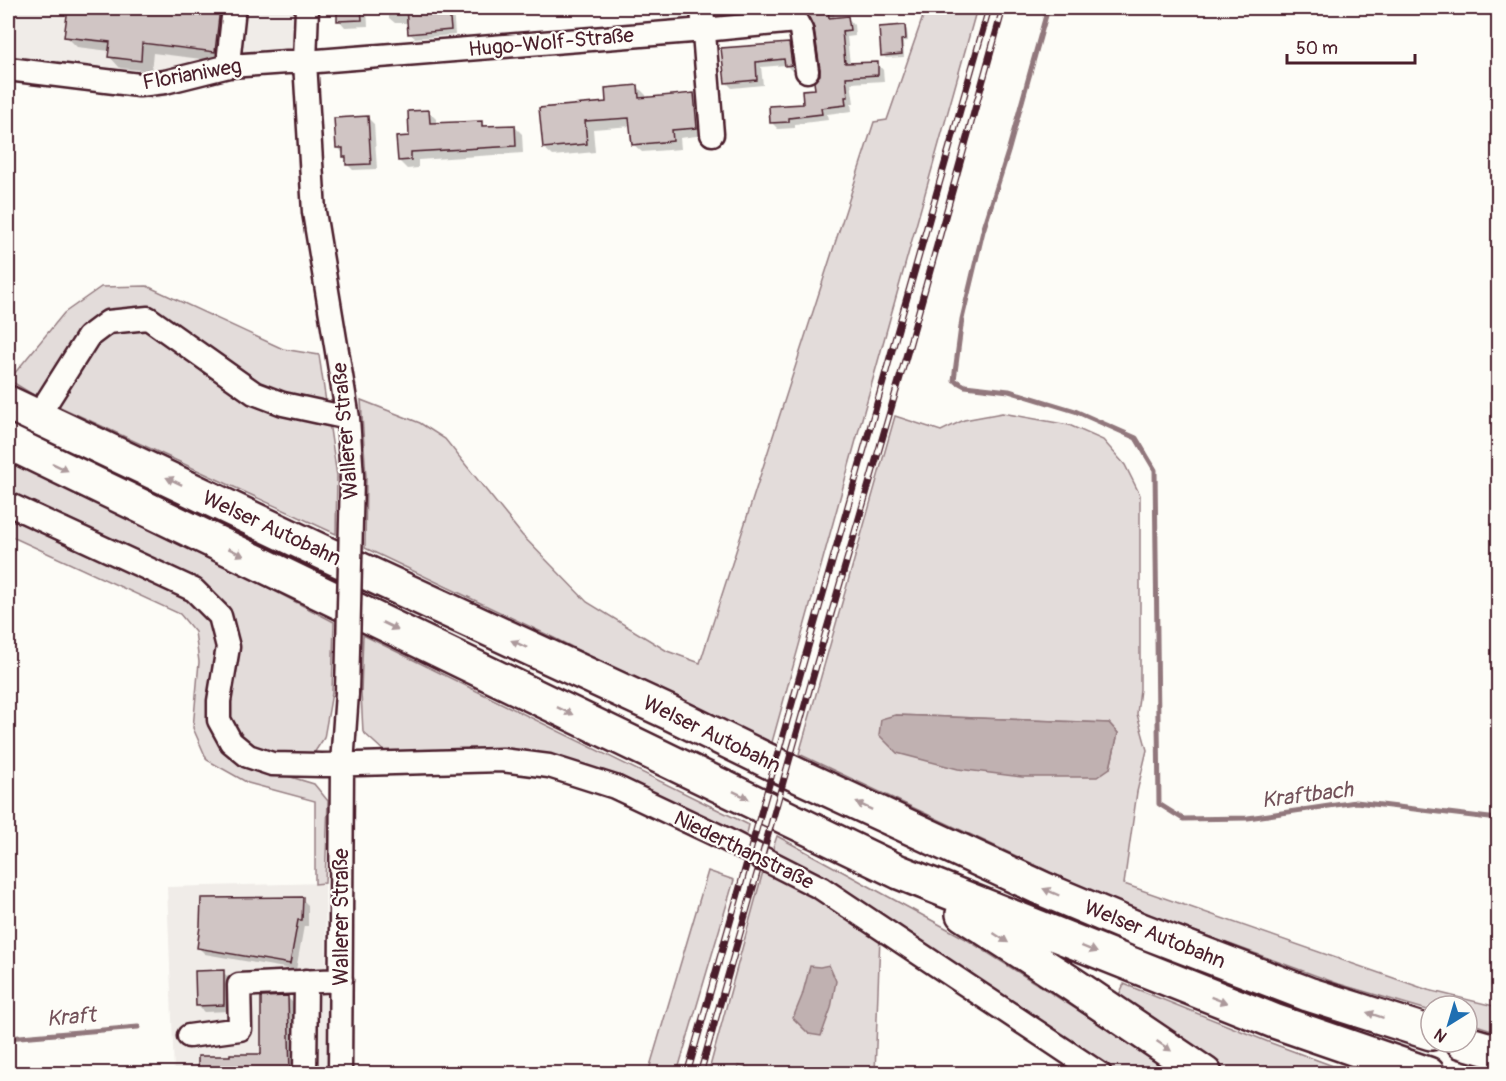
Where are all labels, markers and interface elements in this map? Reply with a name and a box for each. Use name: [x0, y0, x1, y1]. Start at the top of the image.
street label: Hugo-Wolf-Straße: [467, 22, 636, 63]
scale bar: [1287, 27, 1414, 65]
text: 50 m: [1296, 37, 1338, 60]
street label: Florianiweg: [140, 53, 244, 96]
street label: Wallerer Straße: [326, 361, 365, 501]
one-way arrow: [52, 462, 69, 472]
one-way arrow: [165, 476, 182, 486]
street label: Welser Autobahn: [198, 485, 345, 572]
one-way arrow: [227, 547, 244, 556]
one-way arrow: [381, 621, 398, 631]
one-way arrow: [511, 639, 528, 648]
street label: Welser Autobahn: [638, 689, 785, 779]
one-way arrow: [557, 706, 574, 715]
water label: Kraftbach: [1260, 775, 1356, 814]
one-way arrow: [732, 791, 749, 800]
one-way arrow: [855, 802, 872, 811]
street label: Niederthanstraße: [669, 805, 819, 896]
street label: Wallerer Straße: [328, 848, 355, 986]
one-way arrow: [1041, 887, 1059, 897]
street label: Welser Autobahn: [1080, 894, 1229, 975]
one-way arrow: [993, 932, 1009, 943]
one-way arrow: [1081, 944, 1099, 954]
north arrow: [1419, 994, 1479, 1054]
one-way arrow: [1210, 996, 1228, 1005]
water label: Kraft: [45, 1001, 99, 1033]
one-way arrow: [1366, 1010, 1384, 1019]
text: N: [1430, 1024, 1451, 1046]
one-way arrow: [1155, 1040, 1172, 1051]

